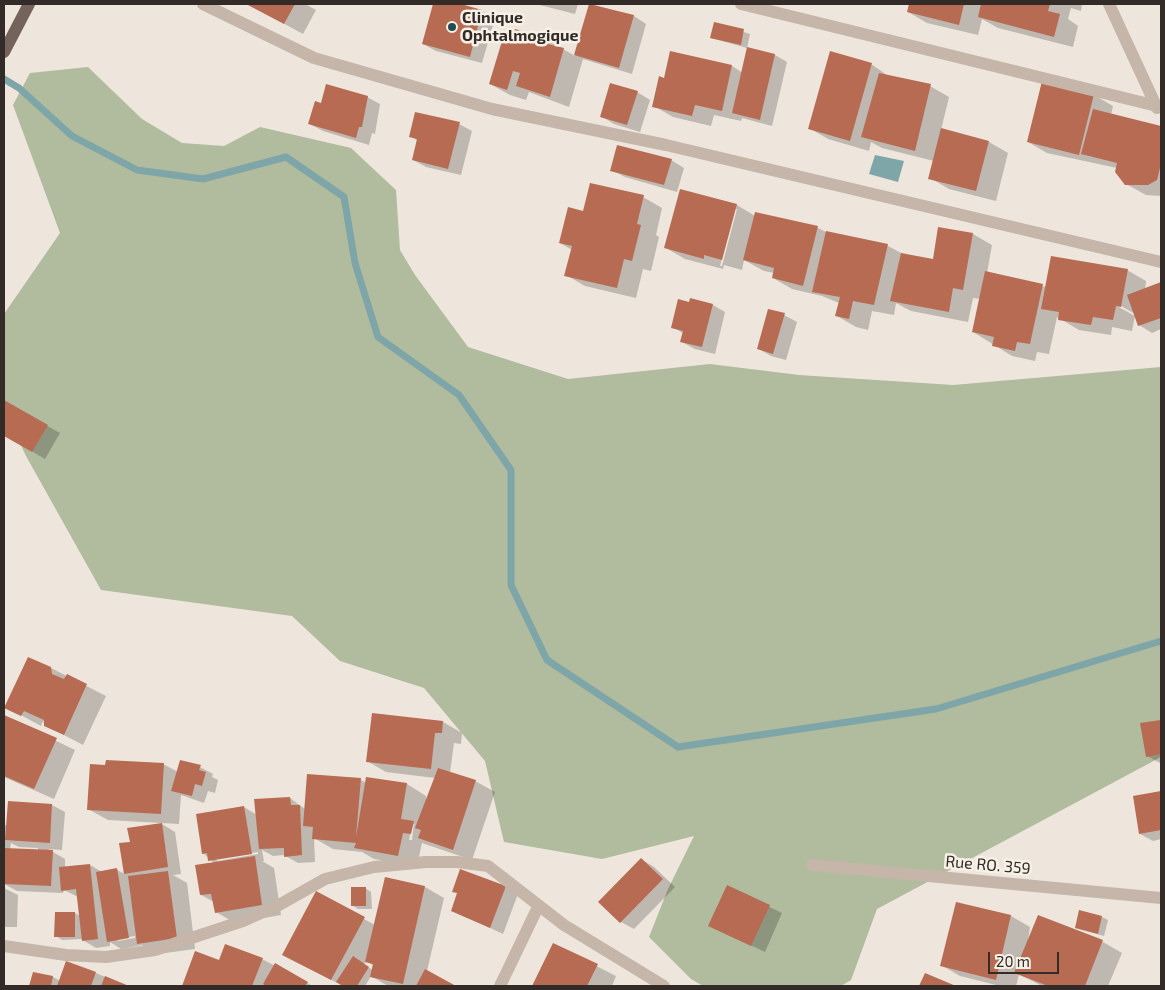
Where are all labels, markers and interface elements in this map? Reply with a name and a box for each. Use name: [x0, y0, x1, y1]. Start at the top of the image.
place label: Clinique Ophtalmogique: [462, 8, 578, 46]
marker: Clinique Ophtalmogique: [446, 21, 458, 33]
street label: Rue RO. 359: [945, 852, 1031, 878]
scale bar: [990, 942, 1061, 974]
text: 20 m: [996, 952, 1030, 970]

